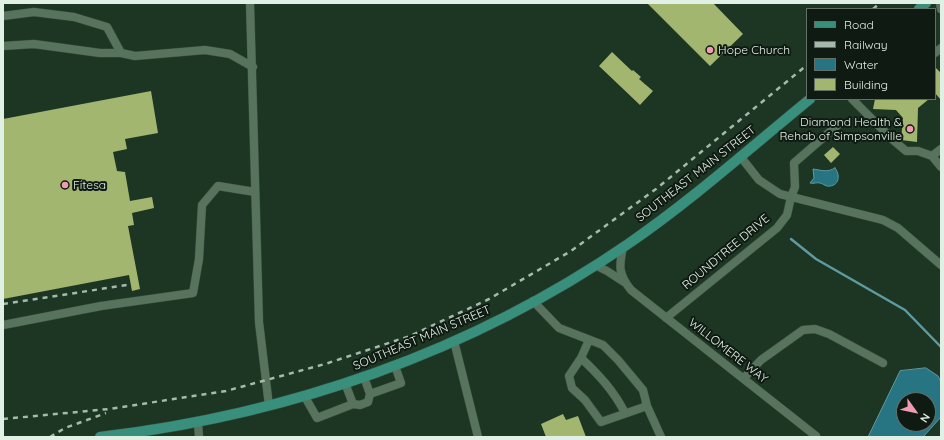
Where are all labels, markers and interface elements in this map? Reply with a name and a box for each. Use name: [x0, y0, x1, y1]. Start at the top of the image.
legend: [806, 8, 936, 100]
text: Road: [844, 17, 874, 32]
text: Railway: [844, 37, 888, 52]
place label: Hope Church: [718, 43, 790, 57]
marker: Hope Church: [705, 45, 715, 55]
text: Water: [844, 57, 878, 72]
text: Building: [844, 77, 888, 92]
place label: Diamond Health & Rehab of Simpsonville: [779, 115, 902, 143]
street label: SOUTHEAST MAIN STREET: [633, 123, 759, 225]
marker: Diamond Health & Rehab of Simpsonville: [905, 124, 915, 134]
place label: Fitesa: [73, 178, 106, 192]
marker: Fitesa: [60, 180, 70, 190]
street label: ROUNDTREE DRIVE: [679, 211, 773, 293]
street label: SOUTHEAST MAIN STREET: [351, 302, 493, 374]
street label: WILLOMERE WAY: [686, 316, 770, 386]
north arrow: [896, 392, 936, 432]
text: N: [917, 411, 933, 425]

